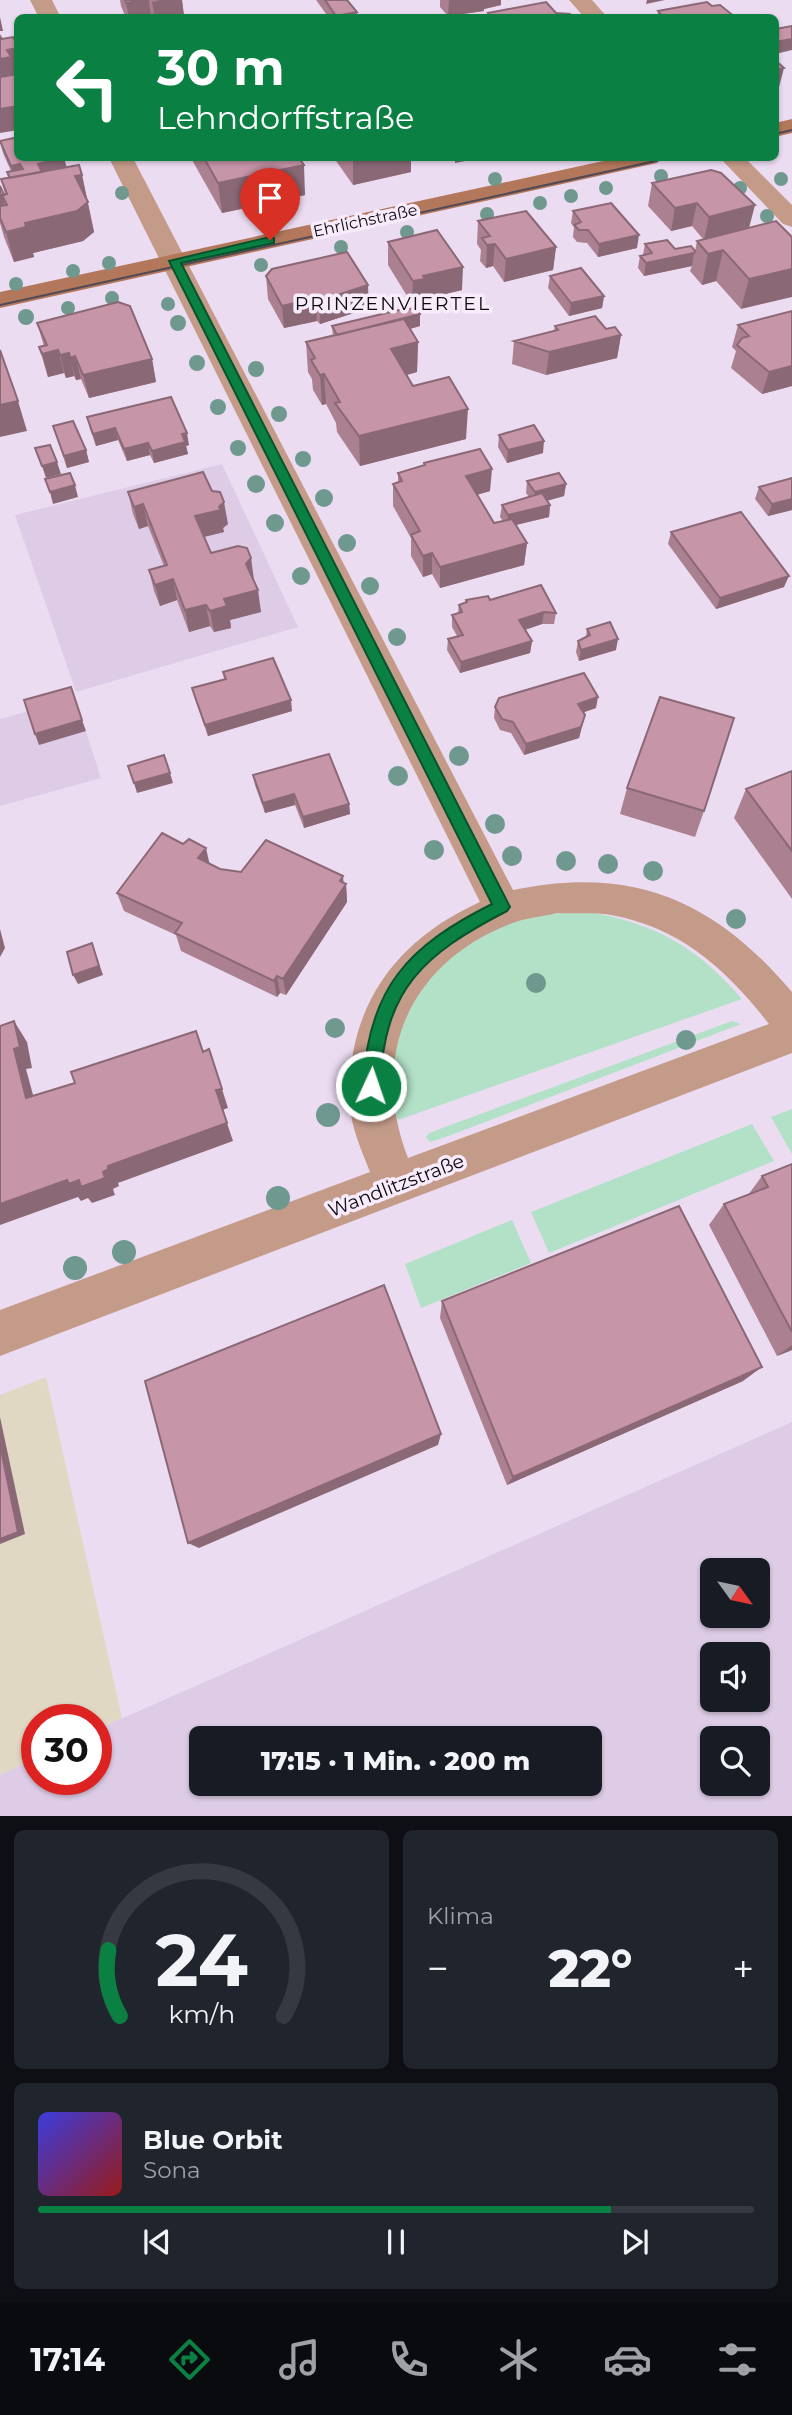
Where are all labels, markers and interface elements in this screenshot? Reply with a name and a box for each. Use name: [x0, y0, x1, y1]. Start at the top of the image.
text: 30 m: [157, 38, 285, 97]
icon: left: [42, 42, 133, 133]
text: Lehndorffstraße: [157, 98, 414, 137]
pin: [240, 168, 300, 240]
icon: arrive: [251, 179, 289, 217]
street label: Ehrlichstraße: [311, 200, 419, 241]
district label: PRINZENVIERTEL: [295, 292, 491, 315]
position arrow: [334, 1049, 408, 1123]
street label: Wandlitzstraße: [325, 1149, 467, 1222]
north arrow: [700, 1558, 770, 1628]
map controls: [700, 1558, 770, 1796]
button: sound: [700, 1642, 770, 1712]
speed limit sign: 30: [21, 1704, 112, 1795]
button: search: [700, 1726, 770, 1796]
text: 17:15 · 1 Min. · 200 m: [261, 1745, 530, 1777]
text: Klima: [427, 1902, 494, 1930]
text: 24: [155, 1916, 248, 2004]
text: 22°: [549, 1937, 632, 2000]
text: −: [427, 1945, 449, 1992]
text: +: [732, 1945, 754, 1992]
text: km/h: [168, 1998, 235, 2028]
text: Blue Orbit: [143, 2124, 282, 2156]
text: Sona: [143, 2156, 201, 2184]
icon: previous: [138, 2223, 176, 2261]
icon: pause: [377, 2223, 415, 2261]
icon: next: [616, 2223, 654, 2261]
icon: directions: [165, 2335, 214, 2384]
icon: music: [275, 2335, 324, 2384]
icon: phone: [384, 2335, 433, 2384]
icon: climate: [494, 2335, 543, 2384]
icon: car: [603, 2335, 652, 2384]
icon: filters: [713, 2335, 762, 2384]
text: 17:14: [30, 2340, 105, 2379]

